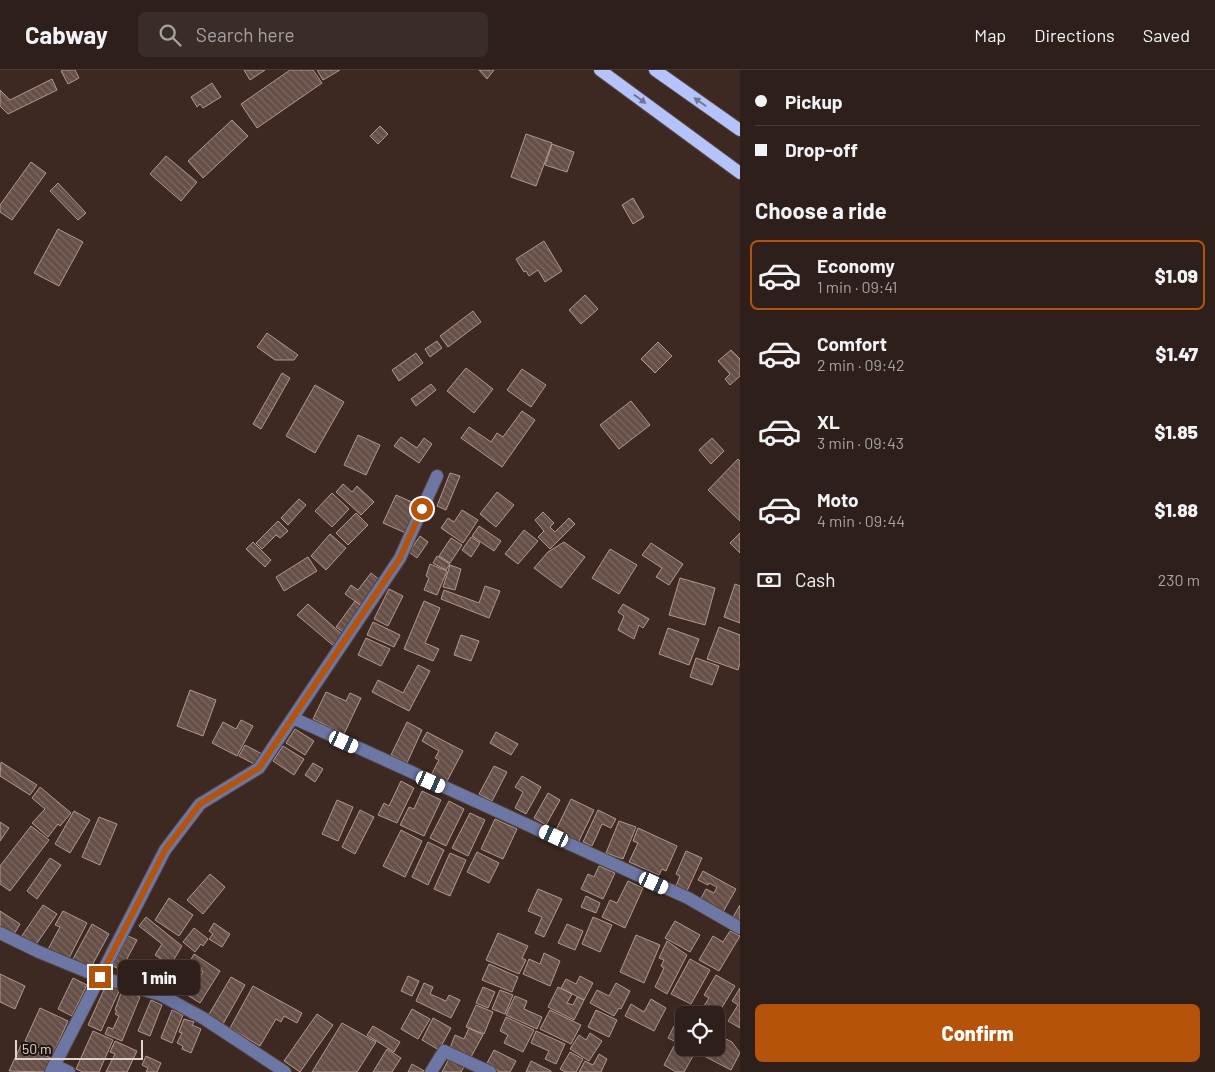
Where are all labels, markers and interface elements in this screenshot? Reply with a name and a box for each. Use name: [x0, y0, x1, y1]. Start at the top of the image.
search box: [138, 12, 488, 57]
text: Cabway: [25, 20, 108, 49]
icon: search: [156, 21, 184, 49]
text: Search here: [196, 23, 295, 46]
text: Map: [974, 24, 1006, 46]
text: Directions: [1034, 24, 1115, 46]
text: Saved: [1143, 24, 1190, 46]
text: Pickup: [785, 90, 843, 113]
one-way arrow: [633, 94, 646, 104]
one-way arrow: [693, 97, 707, 107]
text: Drop-off: [785, 138, 858, 161]
text: Choose a ride: [755, 197, 887, 223]
icon: car: [757, 253, 802, 298]
text: Economy: [817, 254, 895, 277]
text: $1.09: [1155, 264, 1198, 287]
text: 1 min · 09:41: [817, 277, 897, 296]
icon: car: [757, 331, 802, 376]
text: Comfort: [817, 332, 887, 355]
text: $1.47: [1155, 342, 1198, 365]
text: 2 min · 09:42: [817, 355, 905, 374]
icon: car: [757, 409, 802, 454]
text: XL: [817, 410, 840, 433]
text: $1.85: [1154, 420, 1198, 443]
text: 3 min · 09:43: [817, 433, 904, 452]
icon: car: [757, 487, 802, 532]
text: Moto: [817, 488, 859, 511]
route start: [411, 498, 433, 520]
text: $1.88: [1154, 498, 1198, 521]
text: 4 min · 09:44: [817, 511, 905, 530]
icon: cash: [755, 566, 783, 594]
text: Cash: [795, 568, 836, 591]
text: 230 m: [1158, 570, 1200, 589]
car: [327, 729, 360, 755]
car: [414, 769, 447, 795]
car: [537, 823, 570, 849]
car: [637, 870, 670, 896]
callout: 1 min: [118, 960, 200, 994]
route end: [89, 966, 111, 988]
text: 1 min: [141, 968, 177, 987]
button: Confirm: [755, 1004, 1200, 1062]
map controls: [675, 1006, 725, 1056]
button: locate: [675, 1006, 725, 1056]
scale bar: [15, 1037, 142, 1060]
text: 50 m: [22, 1040, 51, 1057]

